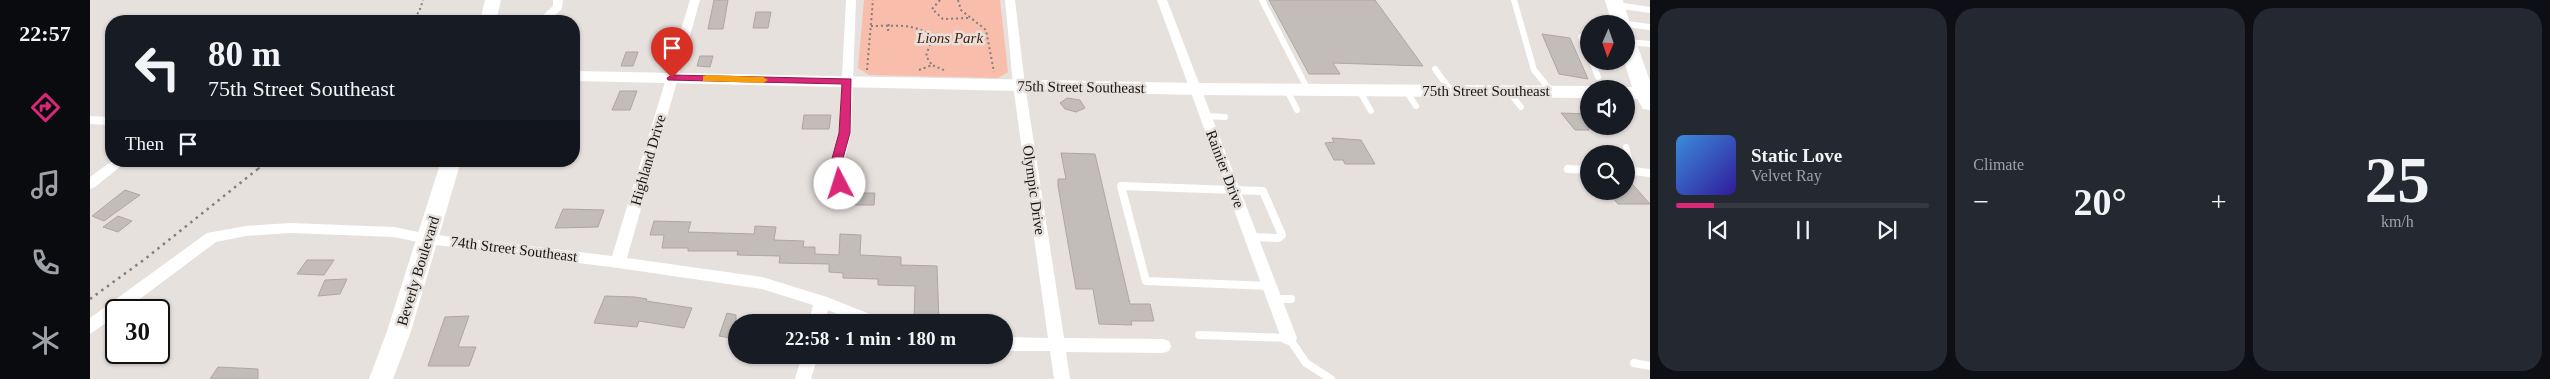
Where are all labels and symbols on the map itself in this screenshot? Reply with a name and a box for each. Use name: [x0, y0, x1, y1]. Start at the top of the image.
north arrow: [1580, 15, 1635, 70]
pin: [651, 27, 693, 78]
park label: Lions Park: [916, 30, 983, 46]
street label: 75th Street Southeast: [1017, 78, 1146, 96]
street label: 75th Street Southeast: [1422, 83, 1551, 99]
street label: Highland Drive: [627, 112, 669, 207]
street label: Rainier Drive: [1203, 128, 1247, 210]
street label: Olympic Drive: [1020, 144, 1048, 236]
position arrow: [813, 157, 865, 209]
street label: Beverly Boulevard: [394, 214, 442, 328]
street label: 74th Street Southeast: [450, 233, 579, 265]
speed limit sign: 30: [105, 299, 170, 364]

